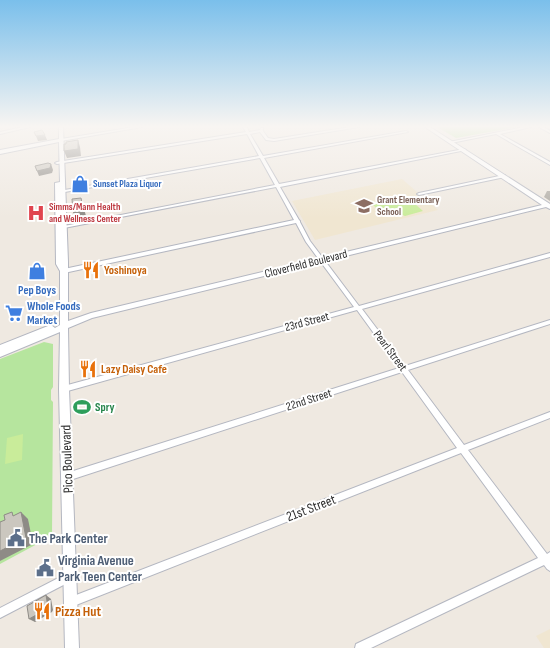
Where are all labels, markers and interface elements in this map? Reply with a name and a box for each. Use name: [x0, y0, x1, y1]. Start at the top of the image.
shop icon: Sunset Plaza Liquor: [70, 174, 90, 194]
place label: Sunset Plaza Liquor: [93, 178, 162, 190]
place label: Grant Elementary School: [377, 194, 440, 218]
school or university icon: Grant Elementary School: [354, 196, 374, 216]
place label: Simms/Mann Health and Wellness Center: [49, 201, 121, 225]
hospital icon: Simms/Mann Health and Wellness Center: [26, 203, 46, 223]
street label: Cloverfield Boulevard: [263, 246, 349, 282]
restaurant icon: Yoshinoya: [81, 260, 101, 280]
shop icon: Pep Boys: [27, 261, 47, 281]
place label: Yoshinoya: [104, 263, 147, 278]
place label: Pep Boys: [18, 283, 56, 298]
place label: Whole Foods Market: [27, 299, 81, 328]
supermarket icon: Whole Foods Market: [4, 303, 24, 323]
street label: 23rd Street: [283, 309, 331, 335]
street label: Pearl Street: [370, 328, 410, 375]
restaurant icon: Lazy Daisy Cafe: [78, 359, 98, 379]
place label: Lazy Daisy Cafe: [101, 362, 167, 377]
street label: 22nd Street: [284, 385, 334, 414]
sports icon: Spry: [72, 397, 92, 417]
place label: Spry: [95, 400, 114, 415]
street label: Pico Boulevard: [57, 424, 77, 493]
street label: 21st Street: [284, 491, 338, 525]
public building icon: The Park Center: [6, 528, 26, 548]
place label: The Park Center: [29, 530, 109, 547]
place label: Virginia Avenue Park Teen Center: [58, 552, 143, 585]
public building icon: Virginia Avenue Park Teen Center: [35, 558, 55, 578]
restaurant icon: Pizza Hut: [32, 601, 52, 621]
place label: Pizza Hut: [55, 603, 101, 620]

